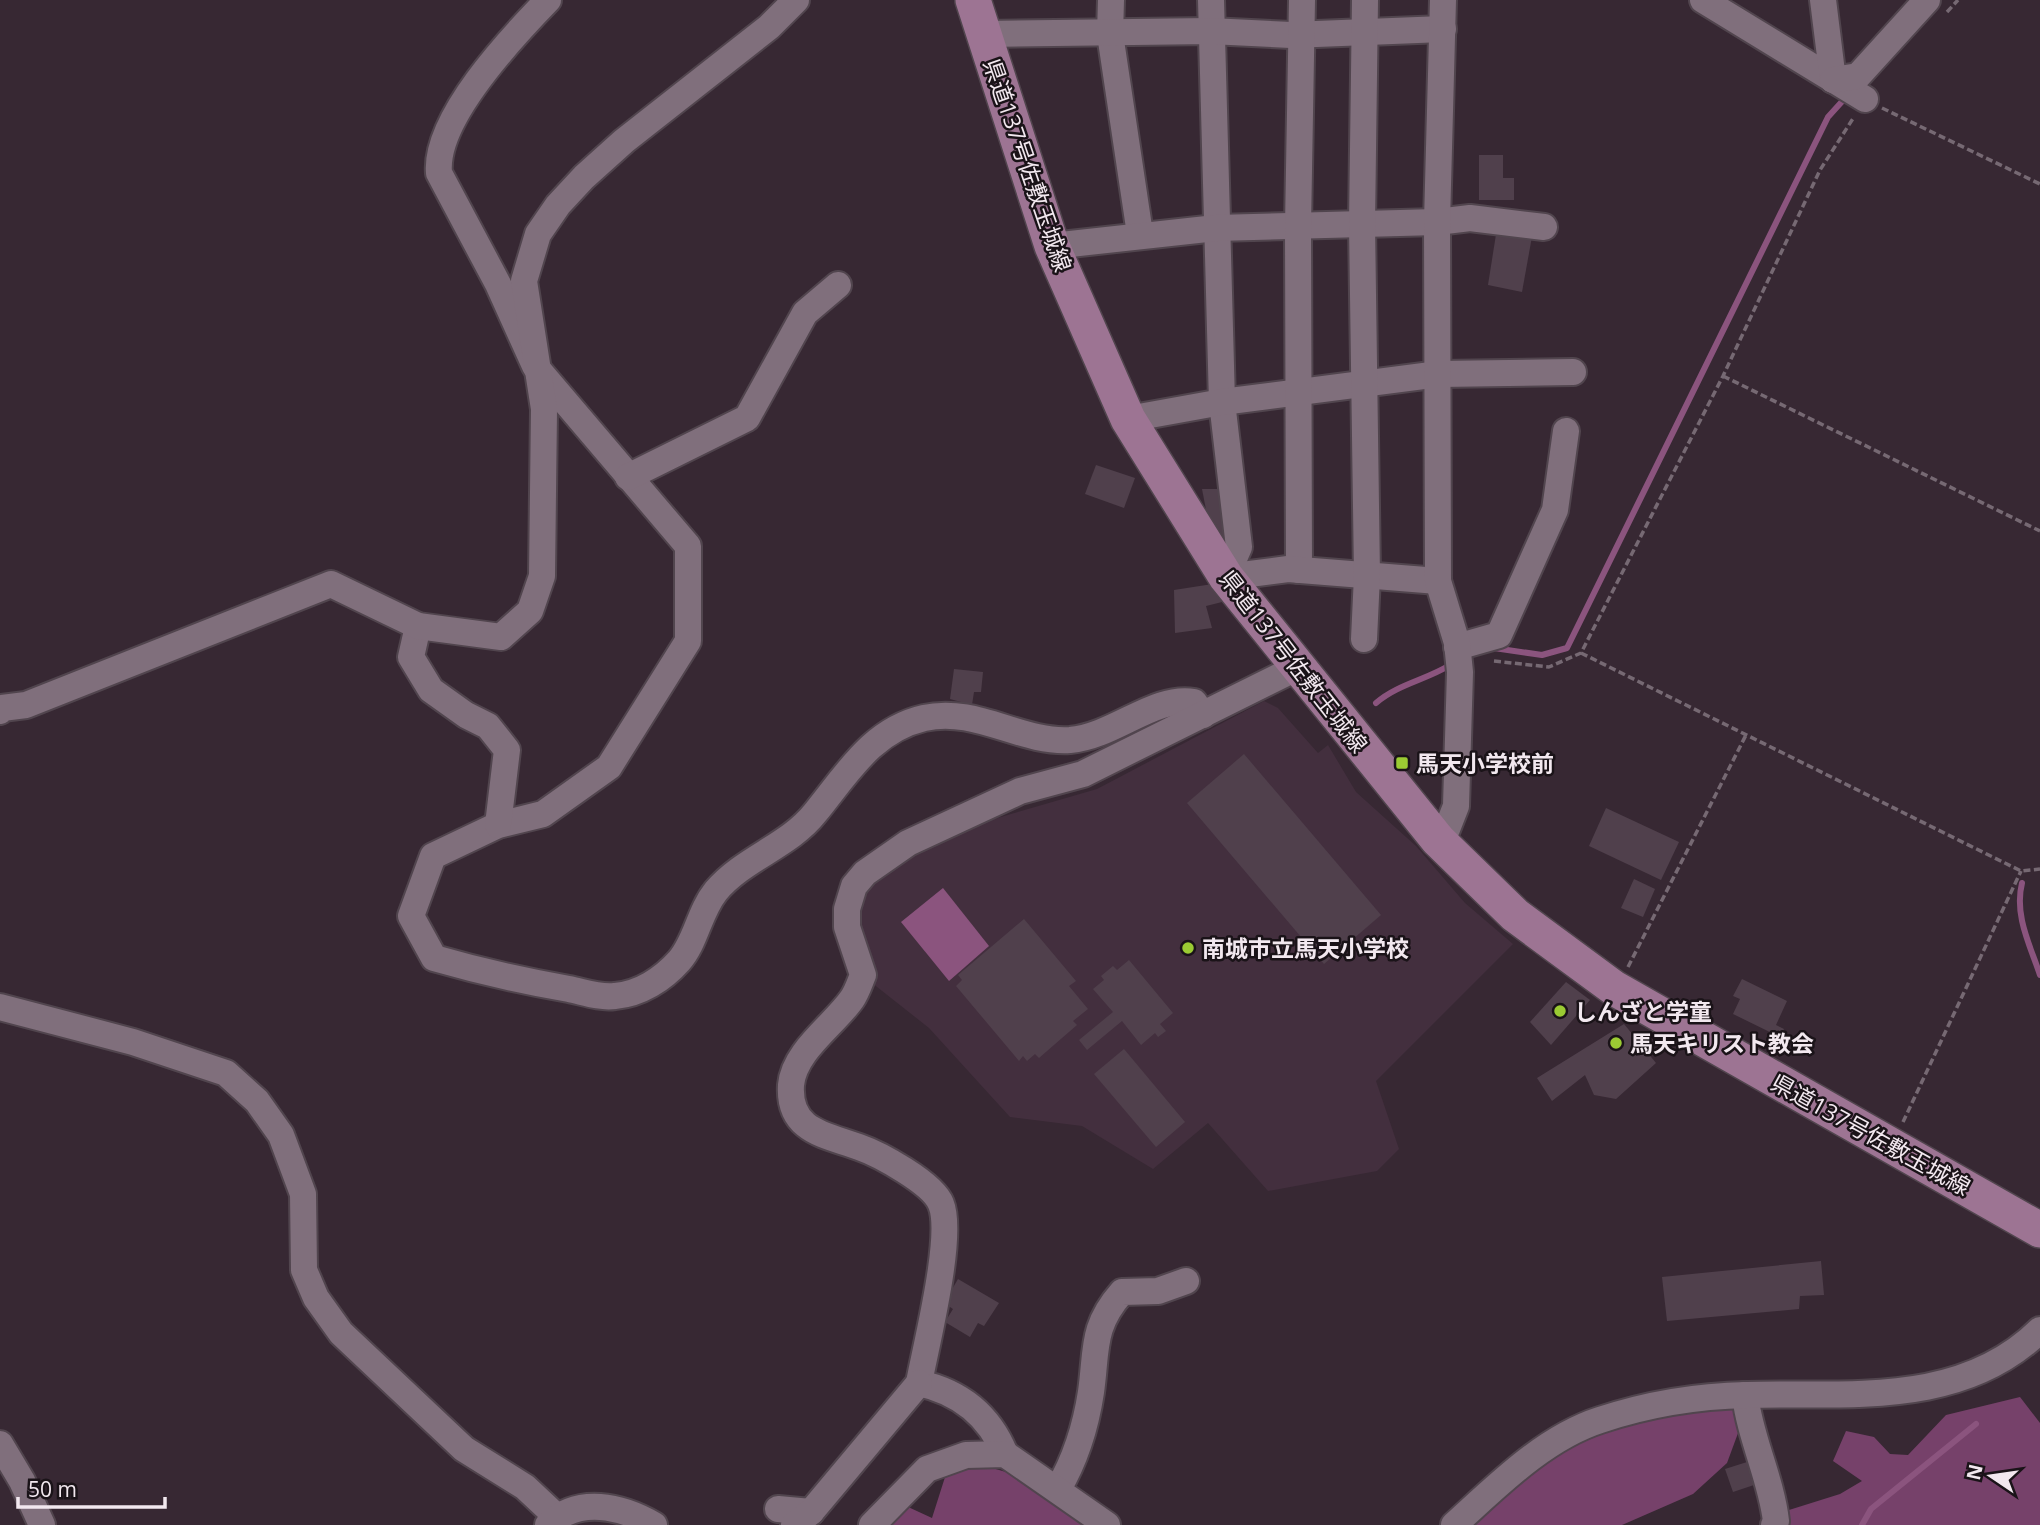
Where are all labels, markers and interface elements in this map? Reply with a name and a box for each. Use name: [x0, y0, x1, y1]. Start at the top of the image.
street label: 県道137号佐敷玉城線: [976, 54, 1080, 276]
street label: 県道137号佐敷玉城線: [1213, 563, 1375, 759]
place label: 馬天小学校前: [1416, 747, 1554, 779]
marker: 馬天小学校前: [1394, 755, 1410, 771]
place label: 南城市立馬天小学校: [1202, 932, 1409, 964]
marker: 南城市立馬天小学校: [1180, 940, 1196, 956]
place label: しんざと学童: [1574, 995, 1712, 1027]
marker: しんざと学童: [1552, 1003, 1568, 1019]
place label: 馬天キリスト教会: [1630, 1027, 1814, 1059]
marker: 馬天キリスト教会: [1608, 1035, 1624, 1051]
street label: 県道137号佐敷玉城線: [1766, 1066, 1976, 1202]
north arrow: [1956, 1441, 2026, 1511]
text: N: [1960, 1462, 1989, 1483]
scale bar: [18, 1466, 164, 1510]
text: 50 m: [28, 1475, 77, 1503]

